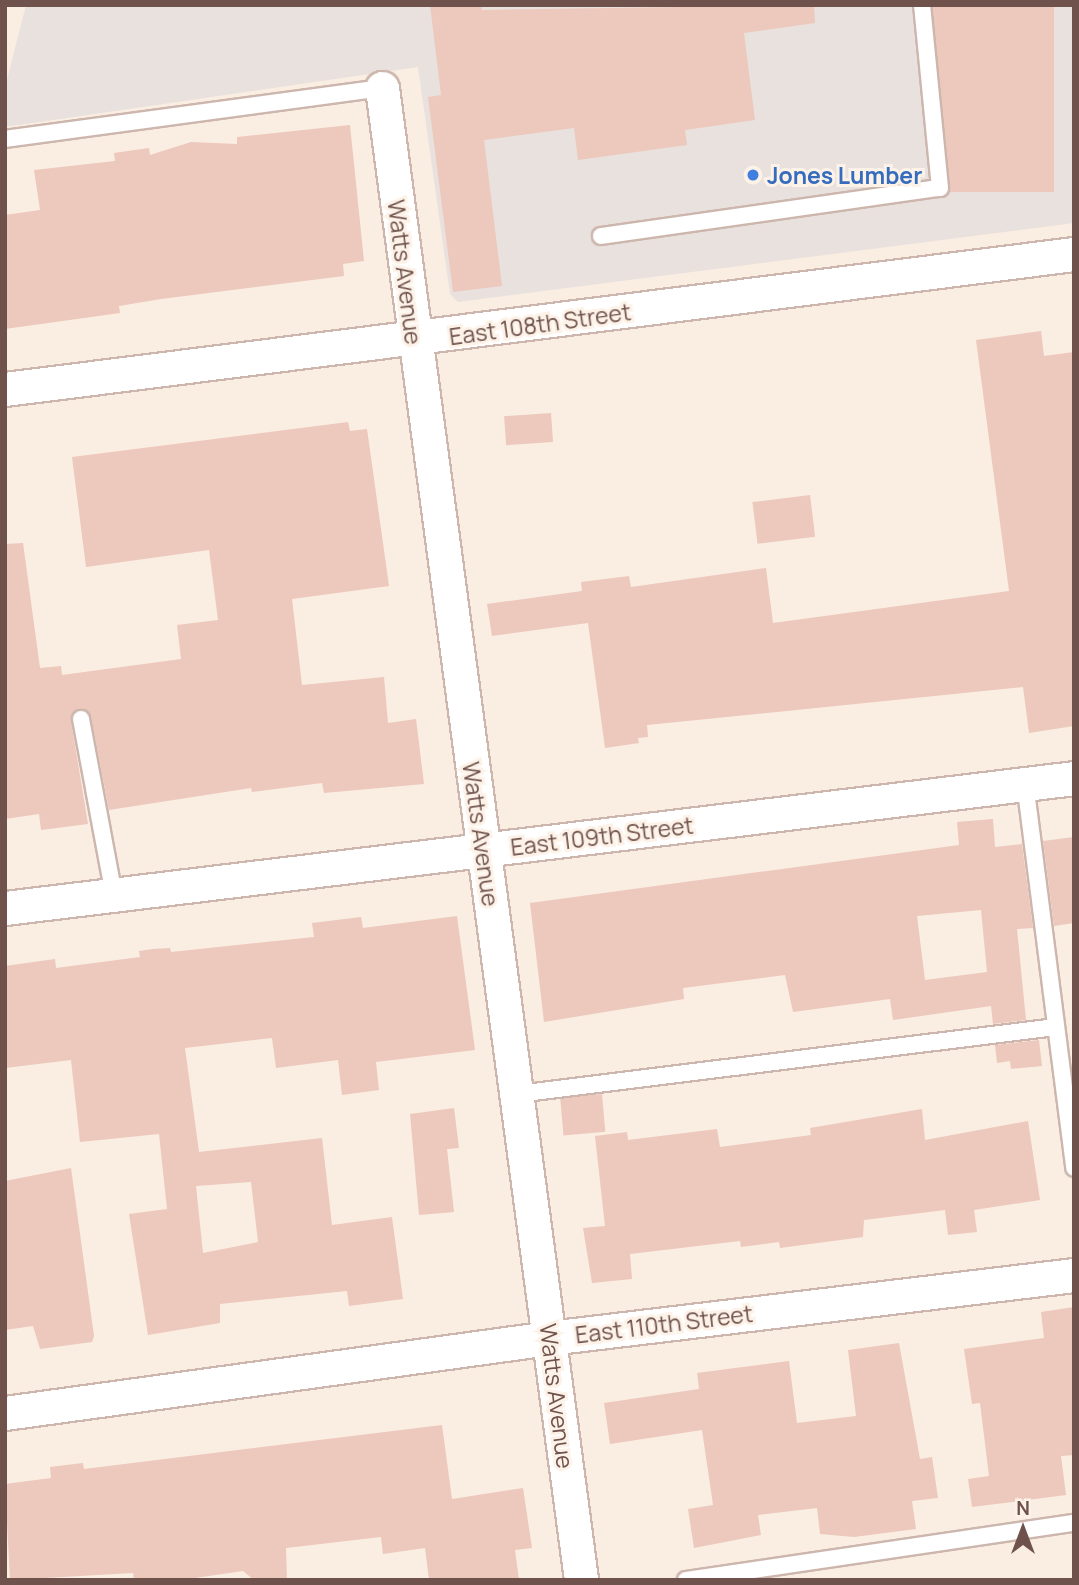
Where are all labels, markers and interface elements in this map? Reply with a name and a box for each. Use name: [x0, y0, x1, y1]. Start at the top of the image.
place label: Jones Lumber: [767, 161, 922, 189]
marker: Jones Lumber: [745, 167, 761, 183]
street label: Watts Avenue: [382, 198, 428, 346]
street label: East 108th Street: [447, 298, 633, 350]
street label: Watts Avenue: [457, 760, 505, 908]
street label: East 109th Street: [509, 811, 695, 861]
street label: East 110th Street: [574, 1299, 754, 1349]
street label: Watts Avenue: [534, 1322, 580, 1470]
north arrow: [988, 1494, 1058, 1564]
text: N: [1016, 1495, 1030, 1521]

